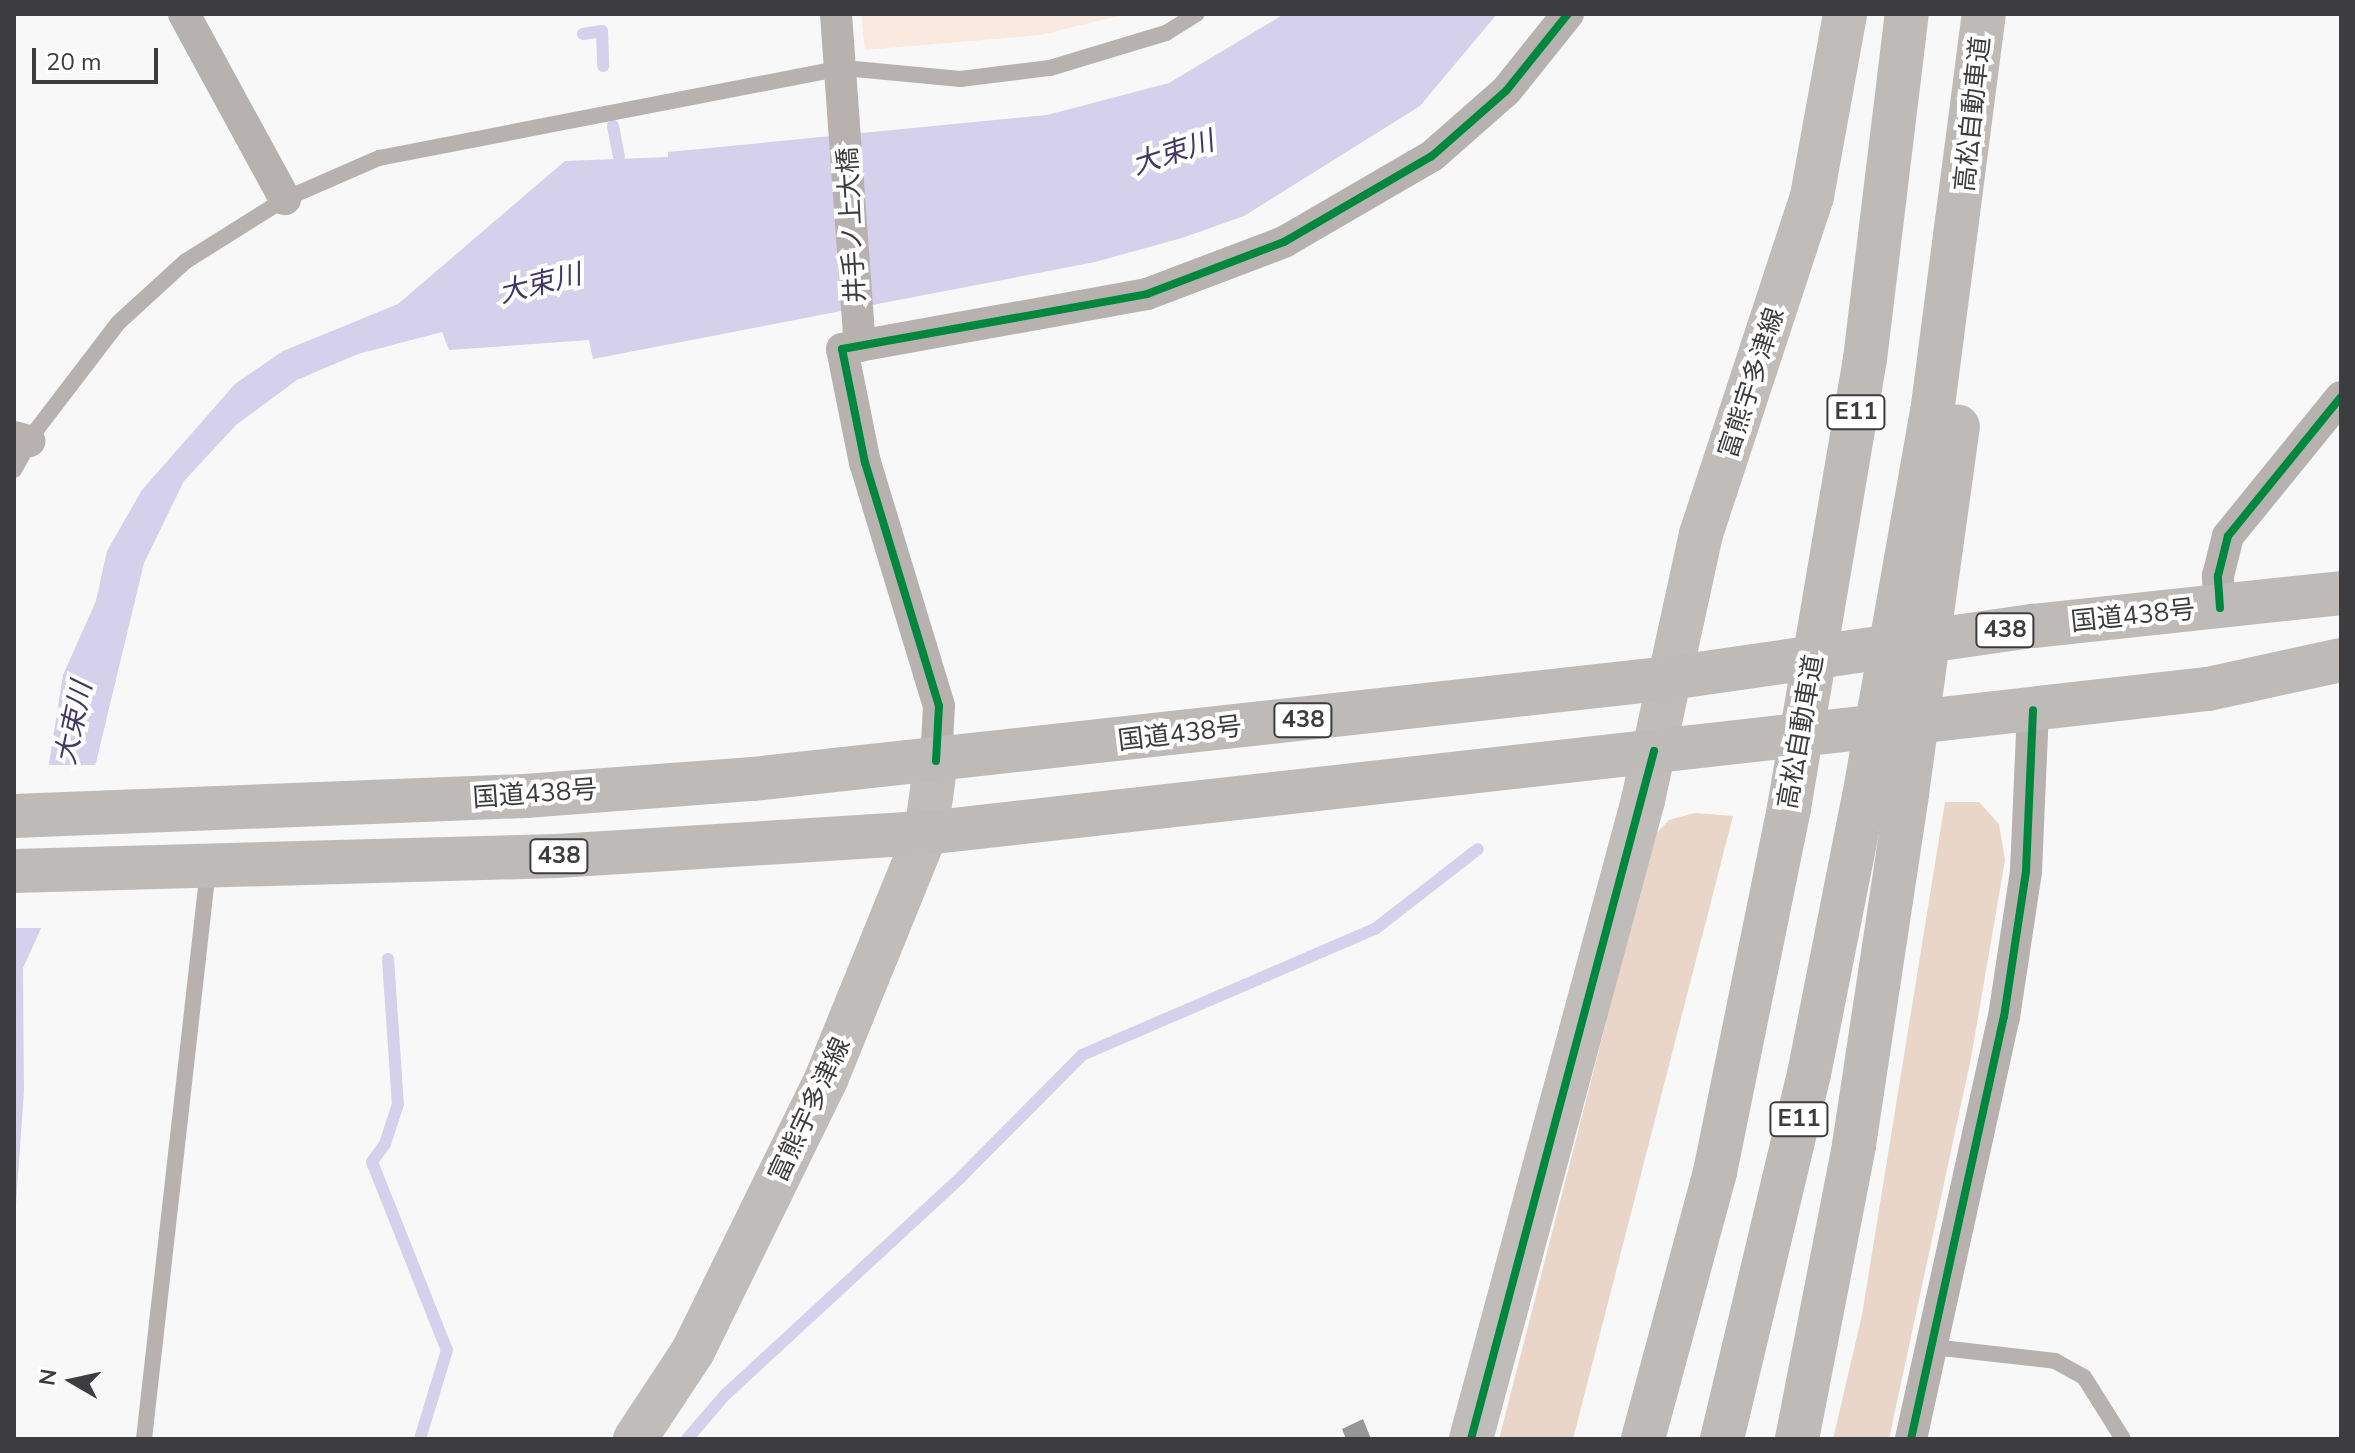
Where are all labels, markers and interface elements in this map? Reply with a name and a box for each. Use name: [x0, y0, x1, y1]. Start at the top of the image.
scale bar: [36, 32, 162, 82]
street label: 高松自動車道: [1949, 35, 1997, 193]
text: 20 m: [46, 46, 102, 78]
water label: 大束川: [1128, 124, 1218, 182]
street label: 井手ノ上大橋: [832, 146, 872, 304]
water label: 大束川: [495, 258, 585, 310]
street label: 富熊宇多津線: [1713, 304, 1791, 462]
road number: E11: [1826, 392, 1886, 432]
street label: 国道438号: [2069, 594, 2197, 638]
road number: 438: [1975, 610, 2035, 650]
street label: 高松自動車道: [1772, 652, 1830, 812]
water label: 大束川: [49, 678, 99, 768]
road number: 438: [1273, 700, 1333, 740]
street label: 国道438号: [1116, 711, 1244, 757]
street label: 国道438号: [472, 774, 598, 814]
road number: 438: [529, 836, 589, 876]
street label: 富熊宇多津線: [763, 1033, 857, 1187]
road number: E11: [1769, 1099, 1829, 1139]
north arrow: [32, 1341, 112, 1421]
text: N: [32, 1367, 64, 1388]

